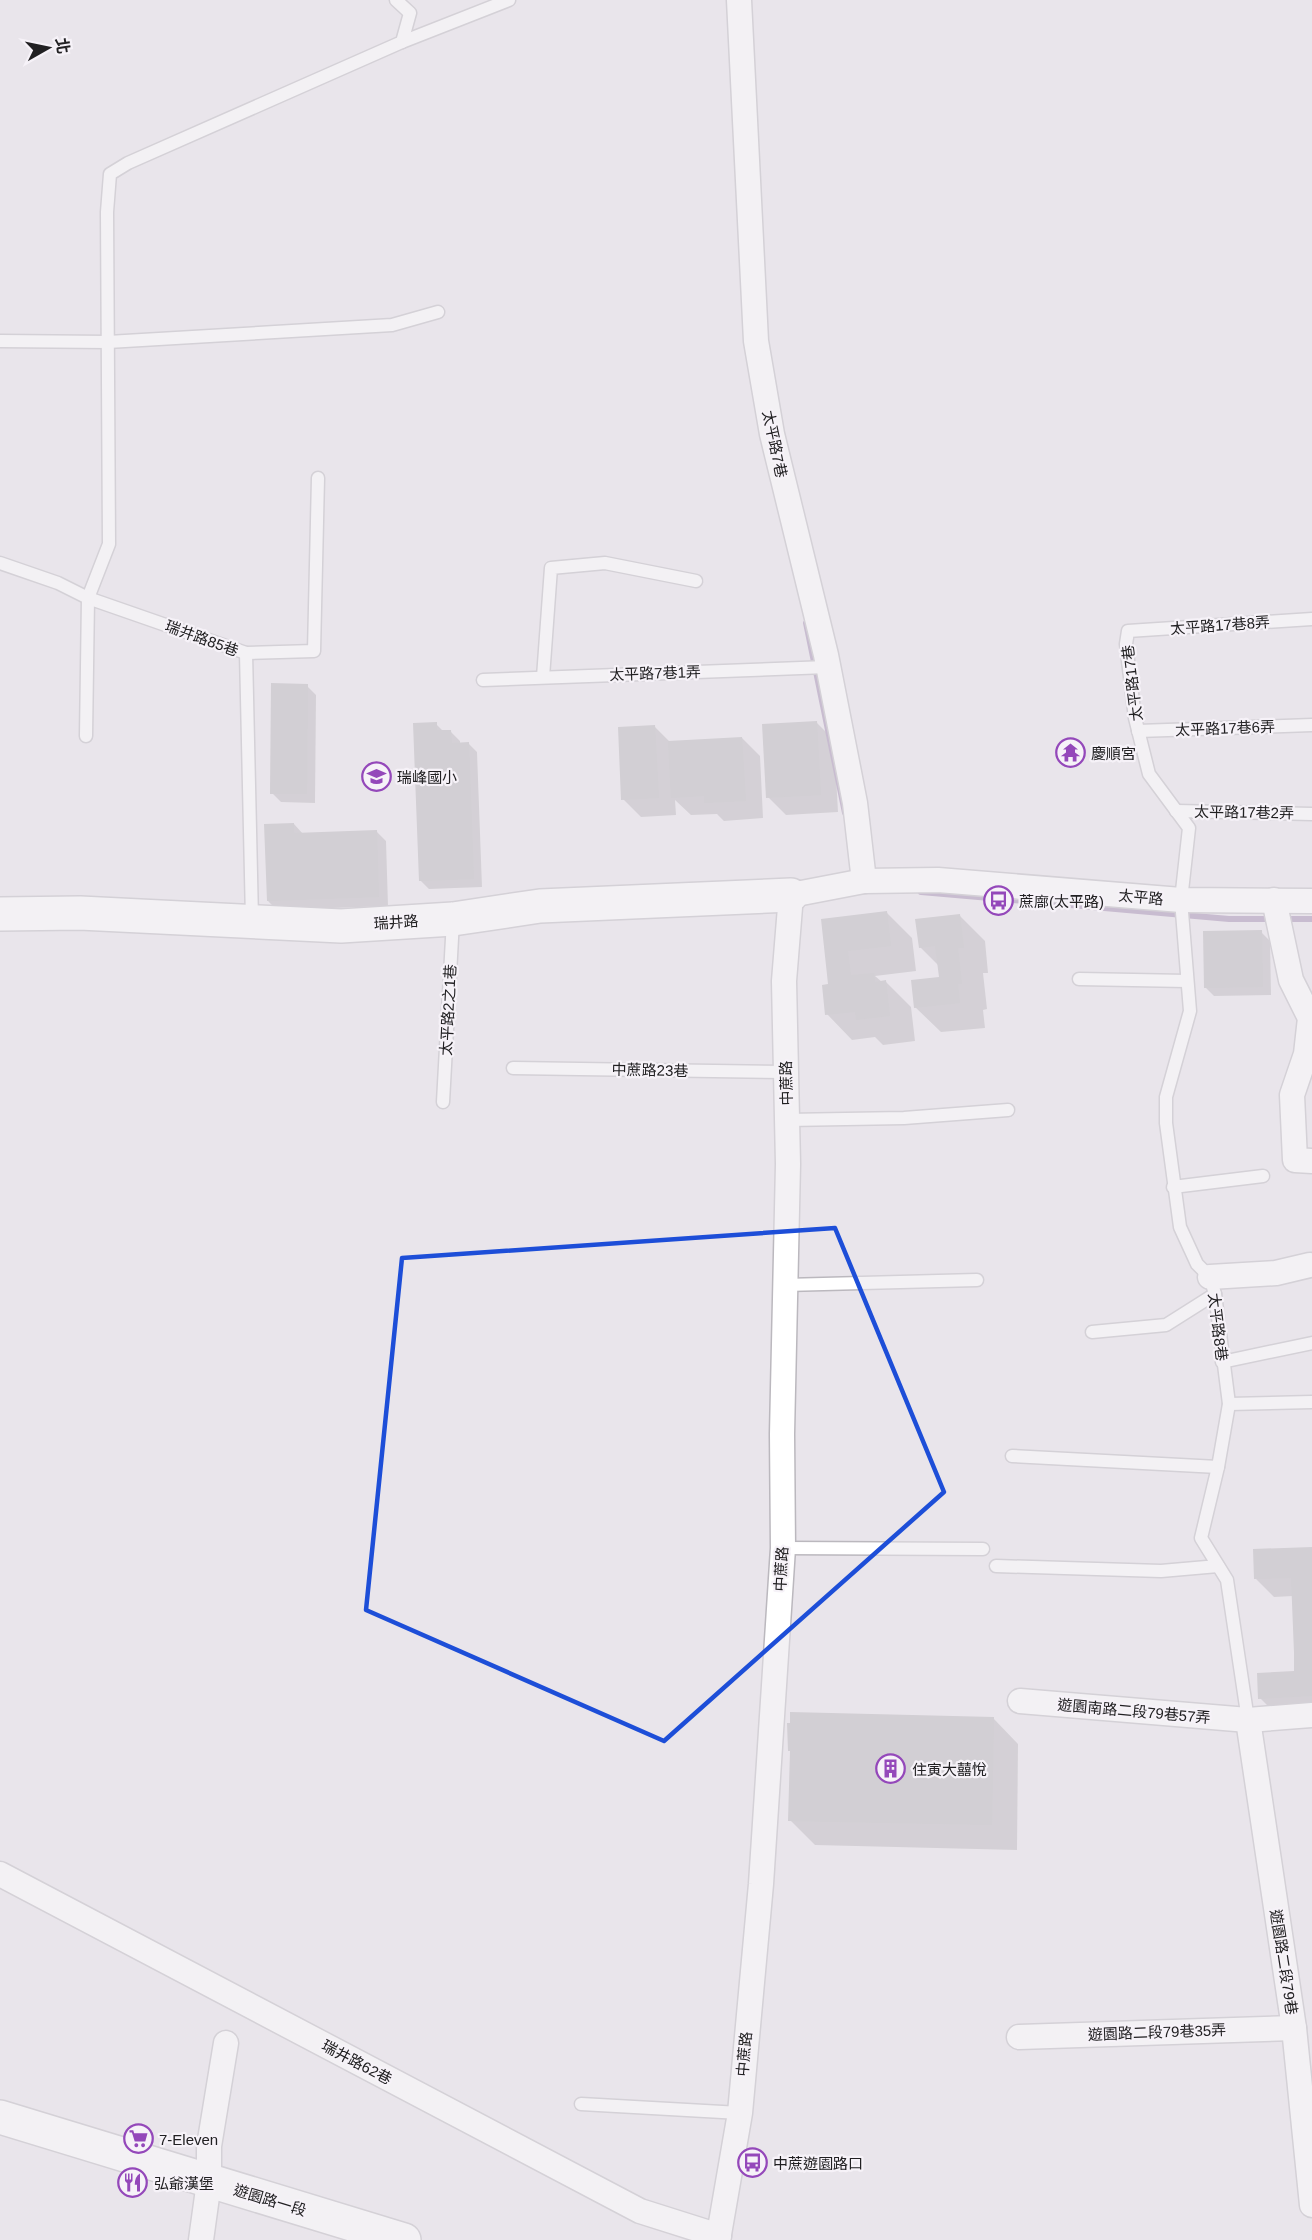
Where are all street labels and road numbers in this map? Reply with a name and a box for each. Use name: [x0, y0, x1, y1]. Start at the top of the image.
street label: 太平路7巷: [760, 409, 790, 479]
street label: 太平路17巷8弄: [1170, 613, 1270, 637]
street label: 瑞井路85巷: [163, 617, 241, 659]
street label: 太平路17巷: [1119, 644, 1145, 722]
street label: 太平路7巷1弄: [609, 663, 701, 683]
street label: 太平路17巷6弄: [1175, 718, 1275, 738]
street label: 太平路17巷2弄: [1194, 803, 1294, 821]
street label: 太平路: [1118, 887, 1164, 907]
street label: 瑞井路: [373, 912, 419, 932]
street label: 太平路2之1巷: [437, 964, 459, 1056]
street label: 中蔗路: [777, 1060, 795, 1106]
street label: 中蔗路23巷: [612, 1061, 688, 1079]
street label: 太平路8巷: [1205, 1292, 1231, 1362]
street label: 中蔗路: [771, 1546, 791, 1592]
street label: 遊園南路二段79巷57弄: [1057, 1696, 1211, 1726]
street label: 遊園路二段79巷: [1267, 1908, 1301, 2016]
street label: 遊園路二段79巷35弄: [1088, 2021, 1226, 2043]
street label: 中蔗路: [734, 2031, 754, 2077]
street label: 瑞井路62巷: [319, 2036, 395, 2088]
street label: 遊園路一段: [232, 2181, 308, 2219]

